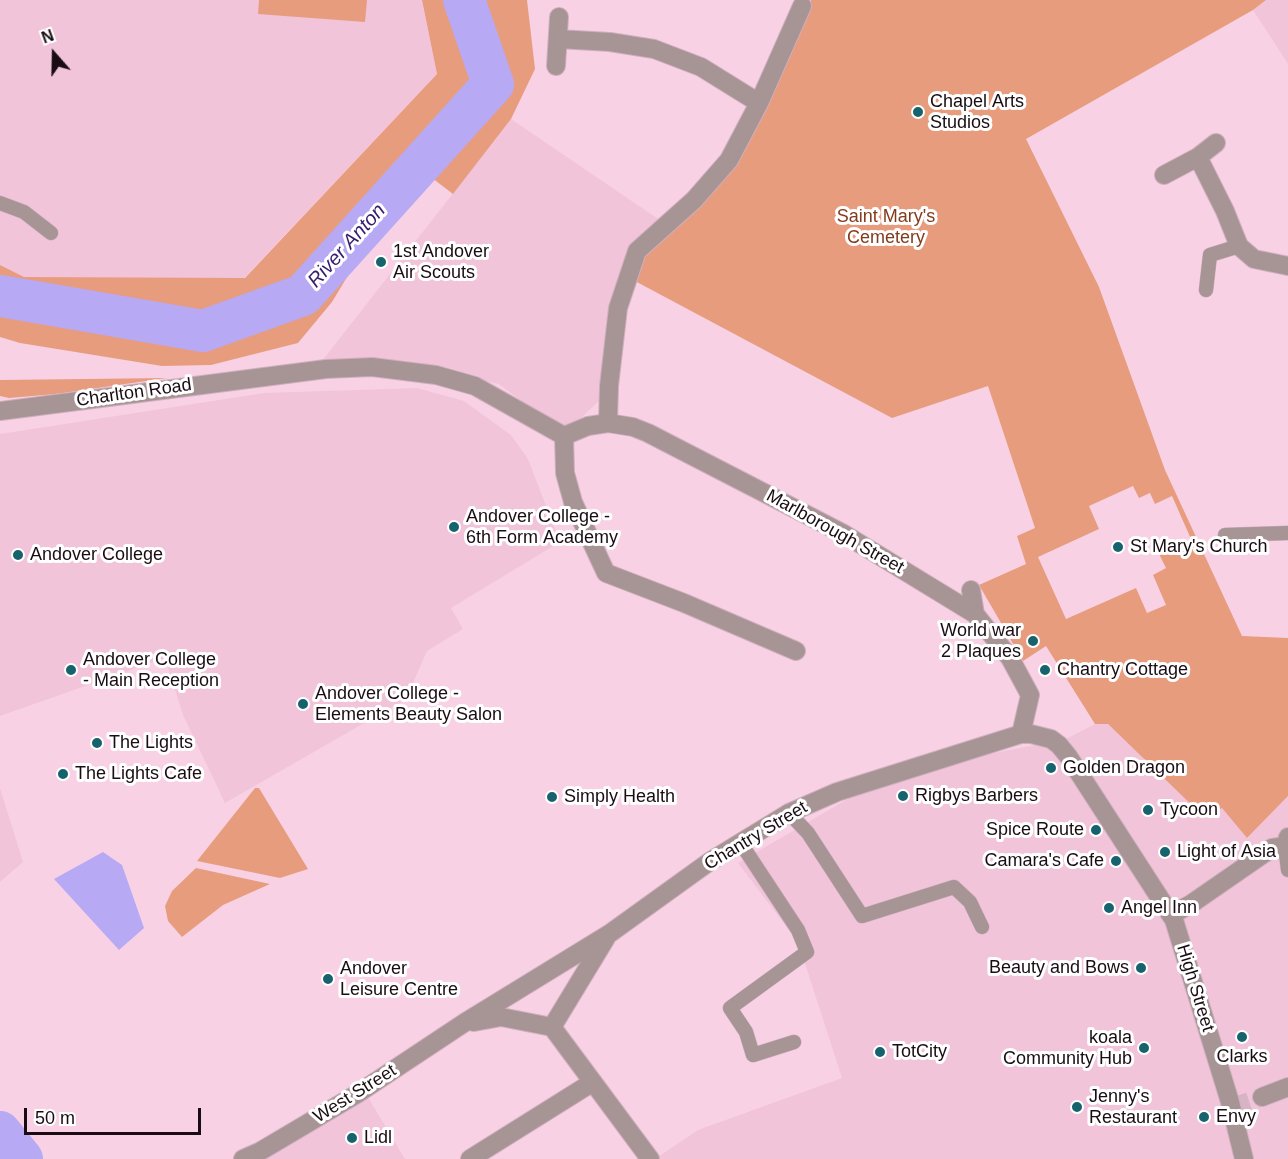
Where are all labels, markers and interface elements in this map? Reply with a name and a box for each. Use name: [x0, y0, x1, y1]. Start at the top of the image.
north arrow: [24, 24, 84, 84]
text: N: [39, 27, 56, 47]
place label: Chapel Arts Studios: [930, 91, 1024, 134]
marker: Chapel Arts Studios: [911, 105, 925, 119]
water label: River Anton: [303, 199, 391, 293]
park label: Saint Mary's Cemetery: [837, 206, 935, 248]
place label: 1st Andover Air Scouts: [393, 241, 489, 284]
marker: 1st Andover Air Scouts: [374, 255, 388, 269]
street label: Charlton Road: [75, 374, 193, 412]
street label: Marlborough Street: [762, 485, 908, 579]
place label: Andover College - 6th Form Academy: [466, 506, 618, 548]
marker: Andover College - 6th Form Academy: [447, 520, 461, 534]
place label: St Mary's Church: [1130, 536, 1267, 558]
marker: St Mary's Church: [1111, 540, 1125, 554]
place label: Andover College: [30, 544, 163, 566]
marker: Andover College: [11, 548, 25, 562]
place label: World war 2 Plaques: [940, 620, 1021, 662]
marker: World war 2 Plaques: [1026, 634, 1040, 648]
place label: Andover College - Main Reception: [83, 649, 219, 692]
place label: Chantry Cottage: [1057, 659, 1188, 681]
marker: Andover College - Main Reception: [64, 663, 78, 677]
marker: Chantry Cottage: [1038, 663, 1052, 677]
place label: Andover College - Elements Beauty Salon: [315, 683, 502, 726]
marker: Andover College - Elements Beauty Salon: [296, 697, 310, 711]
place label: The Lights: [109, 732, 193, 754]
marker: The Lights: [90, 736, 104, 750]
place label: Golden Dragon: [1063, 757, 1185, 779]
marker: Golden Dragon: [1044, 761, 1058, 775]
place label: The Lights Cafe: [75, 763, 202, 785]
marker: The Lights Cafe: [56, 767, 70, 781]
place label: Rigbys Barbers: [915, 785, 1038, 807]
place label: Simply Health: [564, 786, 675, 808]
marker: Rigbys Barbers: [896, 789, 910, 803]
marker: Simply Health: [545, 790, 559, 804]
street label: Chantry Street: [701, 797, 811, 875]
place label: Tycoon: [1160, 799, 1218, 821]
marker: Tycoon: [1141, 803, 1155, 817]
place label: Spice Route: [986, 819, 1084, 841]
marker: Spice Route: [1089, 823, 1103, 837]
place label: Light of Asia: [1177, 841, 1276, 863]
marker: Light of Asia: [1158, 845, 1172, 859]
place label: Camara's Cafe: [985, 850, 1104, 872]
marker: Camara's Cafe: [1109, 854, 1123, 868]
place label: Angel Inn: [1121, 897, 1197, 919]
marker: Angel Inn: [1102, 901, 1116, 915]
street label: High Street: [1172, 942, 1218, 1034]
place label: Beauty and Bows: [989, 957, 1129, 979]
place label: Andover Leisure Centre: [340, 958, 458, 1000]
marker: Beauty and Bows: [1134, 961, 1148, 975]
marker: Andover Leisure Centre: [321, 972, 335, 986]
place label: koala Community Hub: [1003, 1027, 1132, 1070]
marker: Clarks: [1235, 1030, 1249, 1044]
place label: TotCity: [892, 1041, 947, 1063]
marker: koala Community Hub: [1137, 1041, 1151, 1055]
marker: TotCity: [873, 1045, 887, 1059]
place label: Clarks: [1216, 1046, 1268, 1068]
street label: West Street: [310, 1060, 400, 1128]
place label: Jenny's Restaurant: [1089, 1086, 1177, 1128]
scale bar: [27, 1096, 204, 1134]
marker: Jenny's Restaurant: [1070, 1100, 1084, 1114]
place label: Envy: [1216, 1106, 1256, 1128]
text: 50 m: [35, 1108, 75, 1128]
marker: Envy: [1197, 1110, 1211, 1124]
place label: Lidl: [364, 1127, 392, 1149]
marker: Lidl: [345, 1131, 359, 1145]

